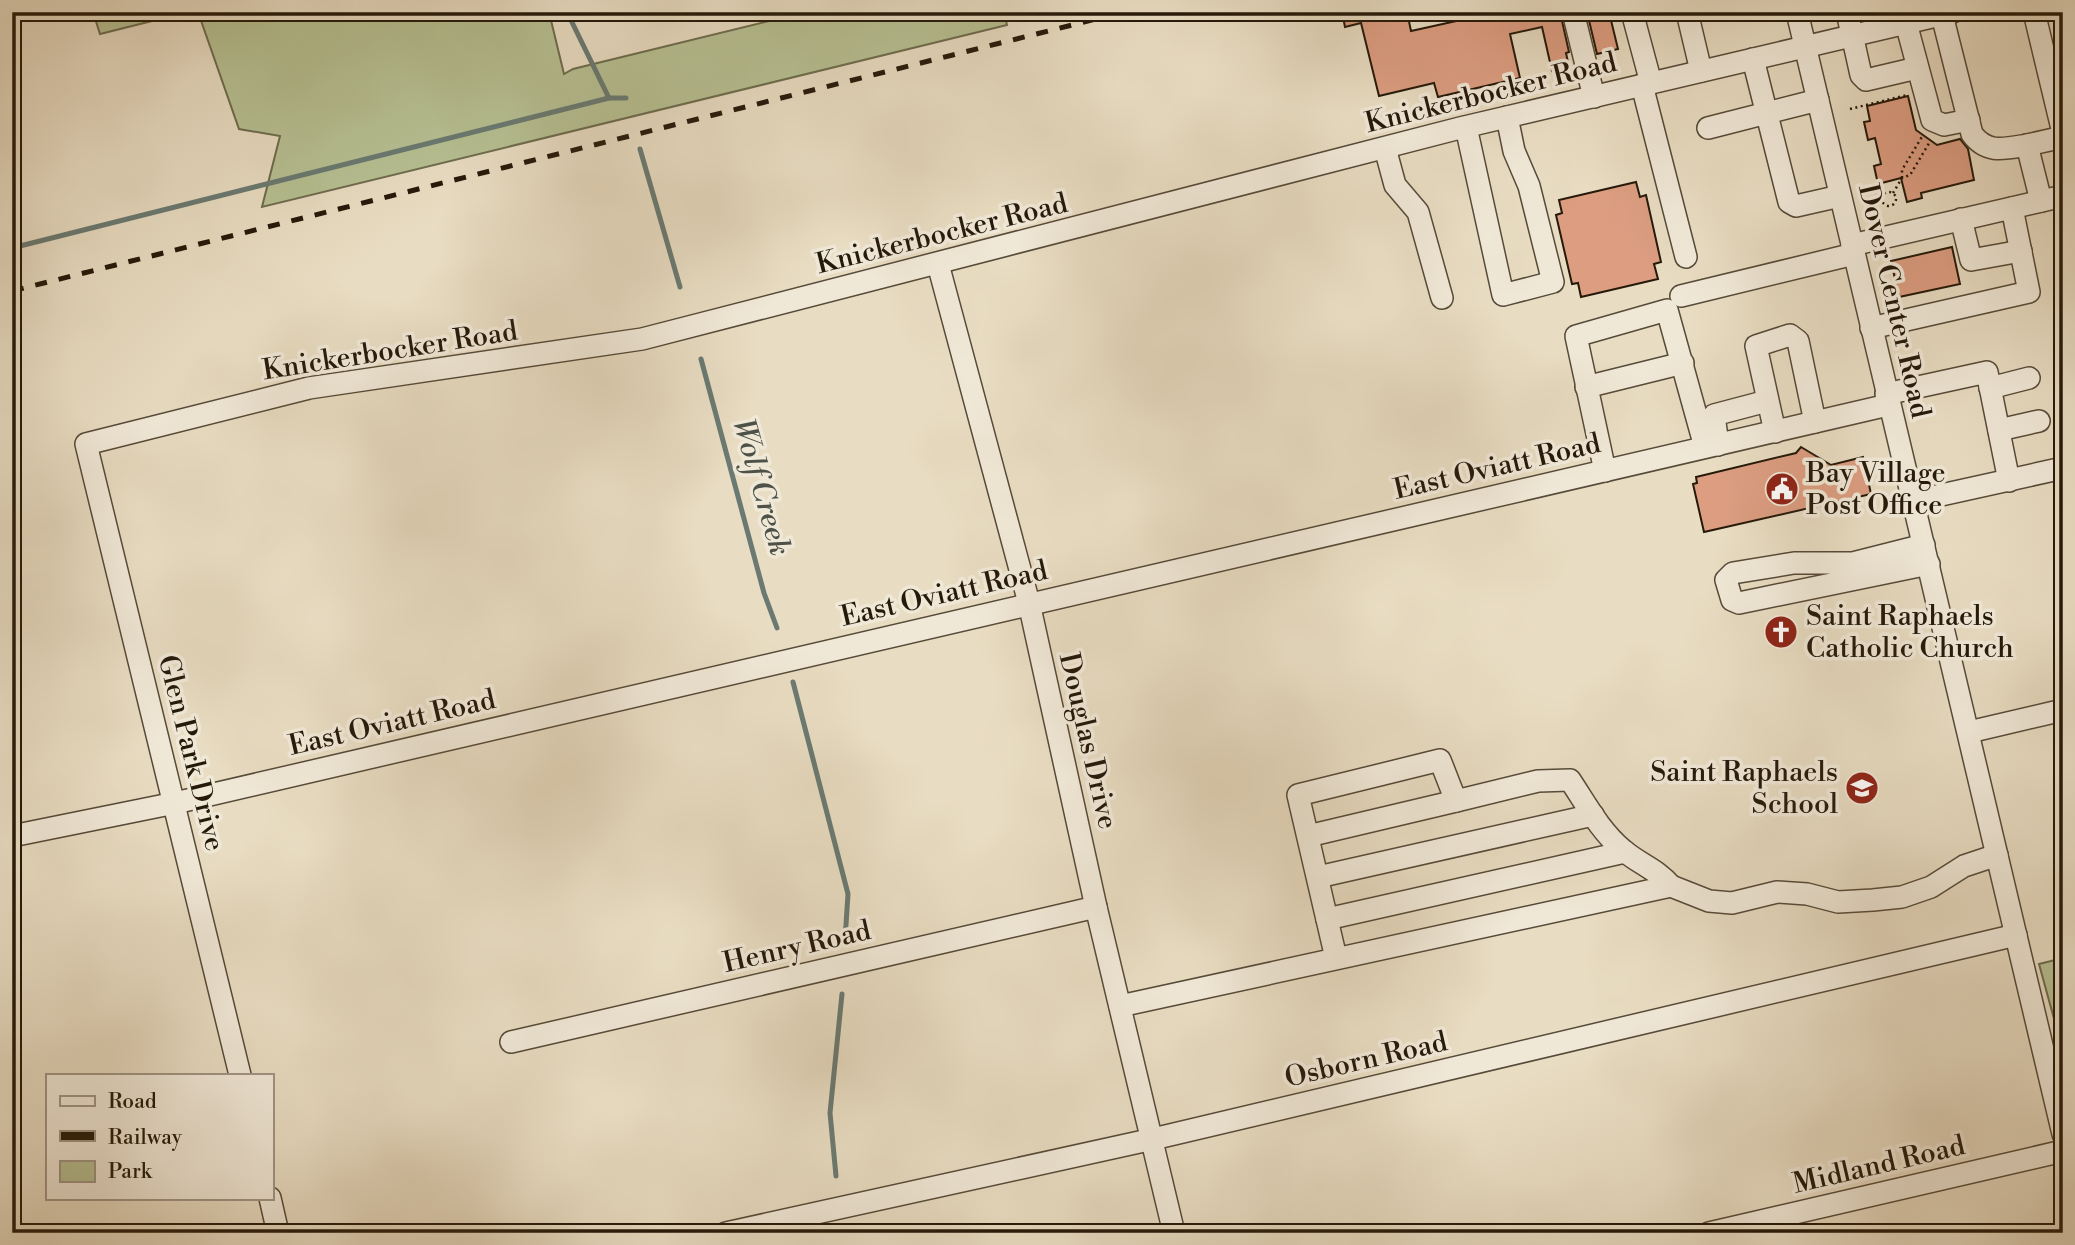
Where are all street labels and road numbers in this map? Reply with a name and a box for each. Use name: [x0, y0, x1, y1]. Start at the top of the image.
street label: Knickerbocker Road: [1362, 45, 1621, 141]
street label: Dover Center Road: [1850, 181, 1938, 422]
street label: Knickerbocker Road: [813, 186, 1072, 282]
street label: Knickerbocker Road: [260, 314, 520, 388]
street label: East Oviatt Road: [1390, 426, 1604, 508]
street label: East Oviatt Road: [837, 553, 1051, 635]
street label: Douglas Drive: [1051, 649, 1125, 833]
street label: Glen Park Drive: [150, 651, 232, 855]
street label: East Oviatt Road: [285, 682, 499, 764]
street label: Henry Road: [720, 913, 874, 981]
street label: Osborn Road: [1281, 1024, 1451, 1096]
street label: Midland Road: [1789, 1128, 1969, 1202]

